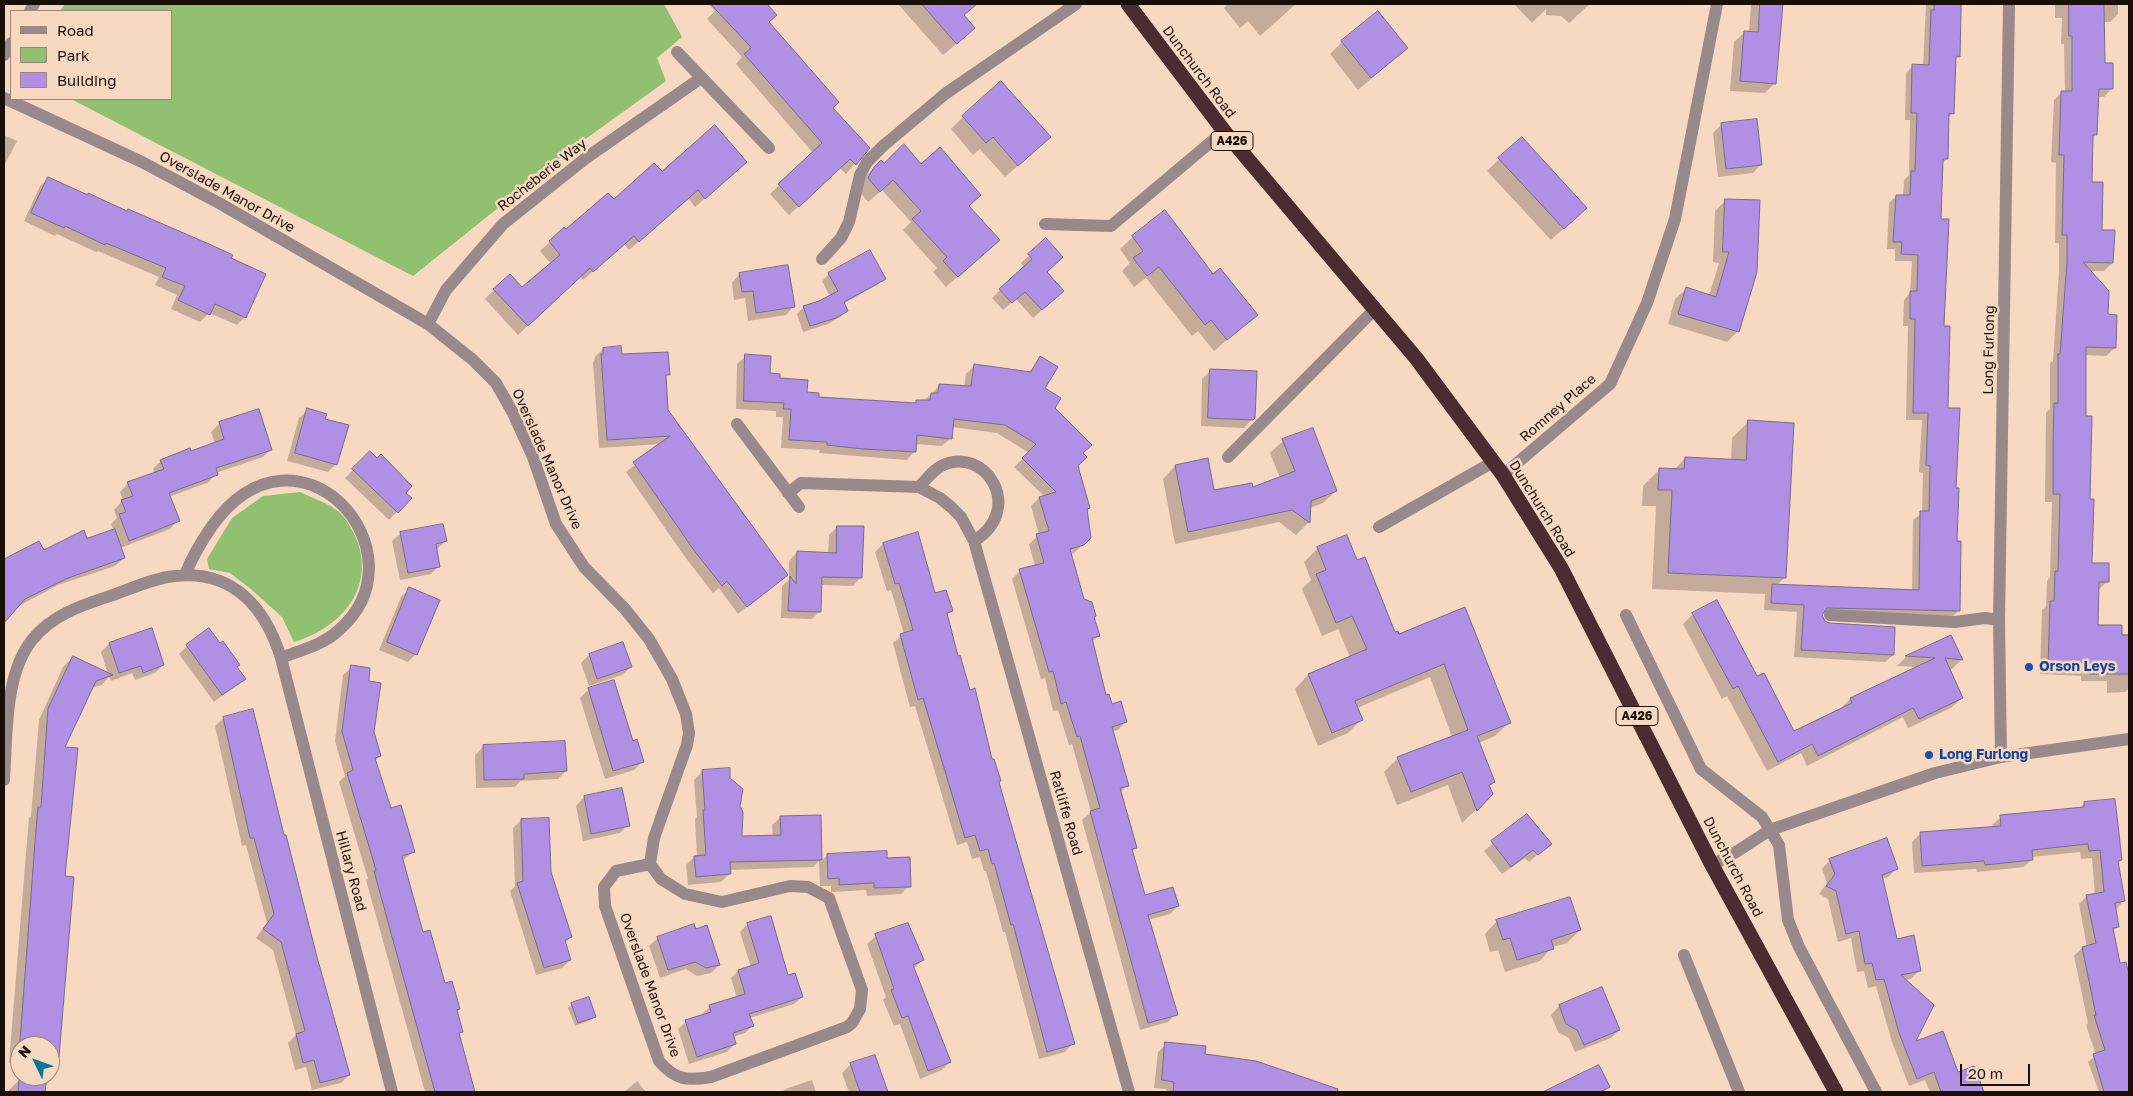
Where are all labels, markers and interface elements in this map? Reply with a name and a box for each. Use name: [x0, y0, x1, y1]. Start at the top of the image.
legend: [10, 10, 172, 100]
text: Road: [57, 21, 94, 39]
street label: Dunchurch Road: [1159, 23, 1239, 121]
text: Park: [57, 46, 89, 64]
text: Building: [57, 71, 117, 89]
road number: A426: [1211, 132, 1253, 150]
street label: Rocheberie Way: [494, 135, 590, 215]
street label: Overslade Manor Drive: [156, 148, 298, 236]
street label: Long Furlong: [1980, 305, 1998, 395]
street label: Romney Place: [1517, 370, 1599, 446]
street label: Overslade Manor Drive: [508, 386, 586, 532]
street label: Dunchurch Road: [1505, 458, 1579, 560]
place label: Orson Leys: [2039, 659, 2116, 675]
marker: Orson Leys: [2023, 661, 2035, 673]
road number: A426: [1616, 706, 1658, 726]
place label: Long Furlong: [1939, 747, 2028, 763]
marker: Long Furlong: [1923, 749, 1935, 761]
street label: Ratliffe Road: [1046, 769, 1086, 857]
street label: Dunchurch Road: [1700, 814, 1766, 920]
street label: Hillary Road: [332, 829, 370, 913]
street label: Overslade Manor Drive: [616, 911, 684, 1059]
north arrow: [10, 1036, 60, 1086]
text: N: [14, 1042, 34, 1061]
scale bar: [1963, 1054, 2033, 1086]
text: 20 m: [1968, 1064, 2003, 1082]

